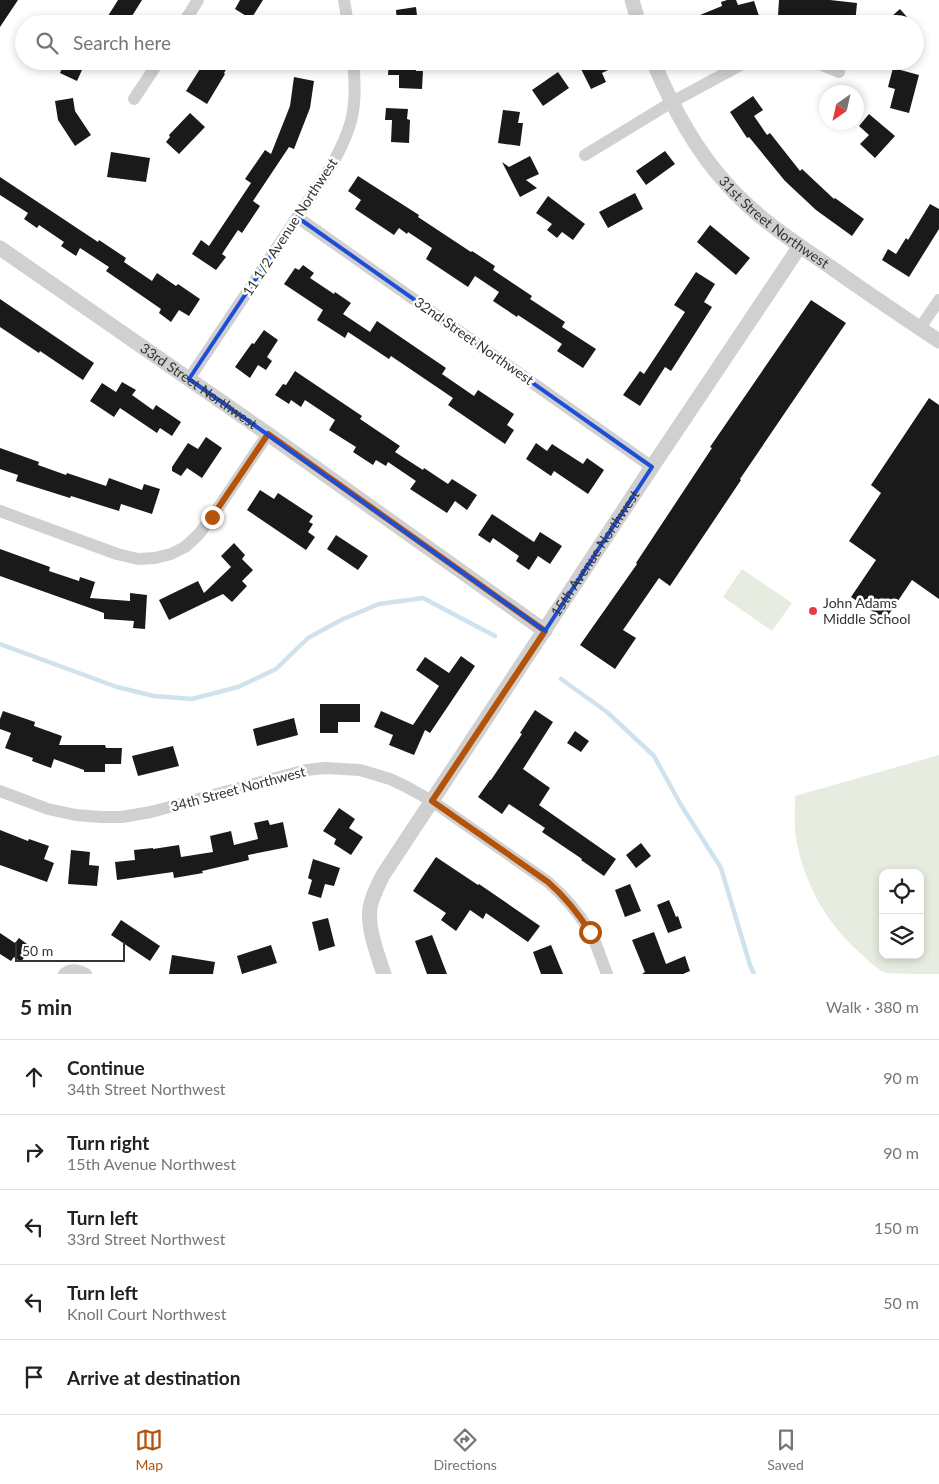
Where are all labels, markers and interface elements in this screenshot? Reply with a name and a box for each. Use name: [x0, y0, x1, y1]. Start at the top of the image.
search box: [15, 15, 924, 70]
icon: search: [33, 29, 61, 57]
text: Search here: [73, 31, 171, 54]
north arrow: [819, 85, 864, 130]
street label: 11 1/2 Avenue Northwest: [239, 155, 341, 299]
street label: 31st Street Northwest: [716, 172, 832, 271]
street label: 32nd Street Northwest: [411, 293, 537, 388]
street label: 33rd Street Northwest: [137, 339, 261, 432]
street label: 15th Avenue Northwest: [547, 487, 643, 619]
route end: [201, 506, 224, 529]
place label: John Adams Middle School: [823, 594, 910, 627]
marker: John Adams Middle School: [807, 605, 819, 617]
street label: 34th Street Northwest: [169, 762, 307, 815]
map controls: [879, 869, 924, 959]
button: locate: [879, 869, 924, 914]
button: layers: [879, 914, 924, 959]
route start: [579, 921, 602, 944]
scale bar: [15, 939, 125, 962]
text: 50 m: [22, 942, 53, 959]
text: 5 min: [20, 994, 72, 1019]
text: Walk · 380 m: [826, 997, 919, 1016]
text: Continue: [67, 1056, 145, 1079]
icon: ahead: [20, 1063, 48, 1091]
text: 90 m: [883, 1068, 919, 1087]
text: 34th Street Northwest: [67, 1079, 226, 1098]
text: Turn right: [67, 1131, 149, 1154]
icon: right: [20, 1138, 48, 1166]
text: 90 m: [883, 1143, 919, 1162]
text: 15th Avenue Northwest: [67, 1154, 236, 1173]
text: Turn left: [67, 1206, 138, 1229]
icon: left: [20, 1213, 48, 1241]
text: 150 m: [874, 1218, 919, 1237]
text: 33rd Street Northwest: [67, 1229, 225, 1248]
text: Turn left: [67, 1281, 138, 1304]
icon: left: [20, 1288, 48, 1316]
text: 50 m: [883, 1293, 919, 1312]
text: Knoll Court Northwest: [67, 1304, 226, 1323]
icon: arrive: [20, 1363, 48, 1391]
text: Arrive at destination: [67, 1366, 240, 1389]
tab: Map: [135, 1426, 163, 1473]
tab: Directions: [434, 1426, 497, 1473]
tab: Saved: [767, 1426, 804, 1473]

